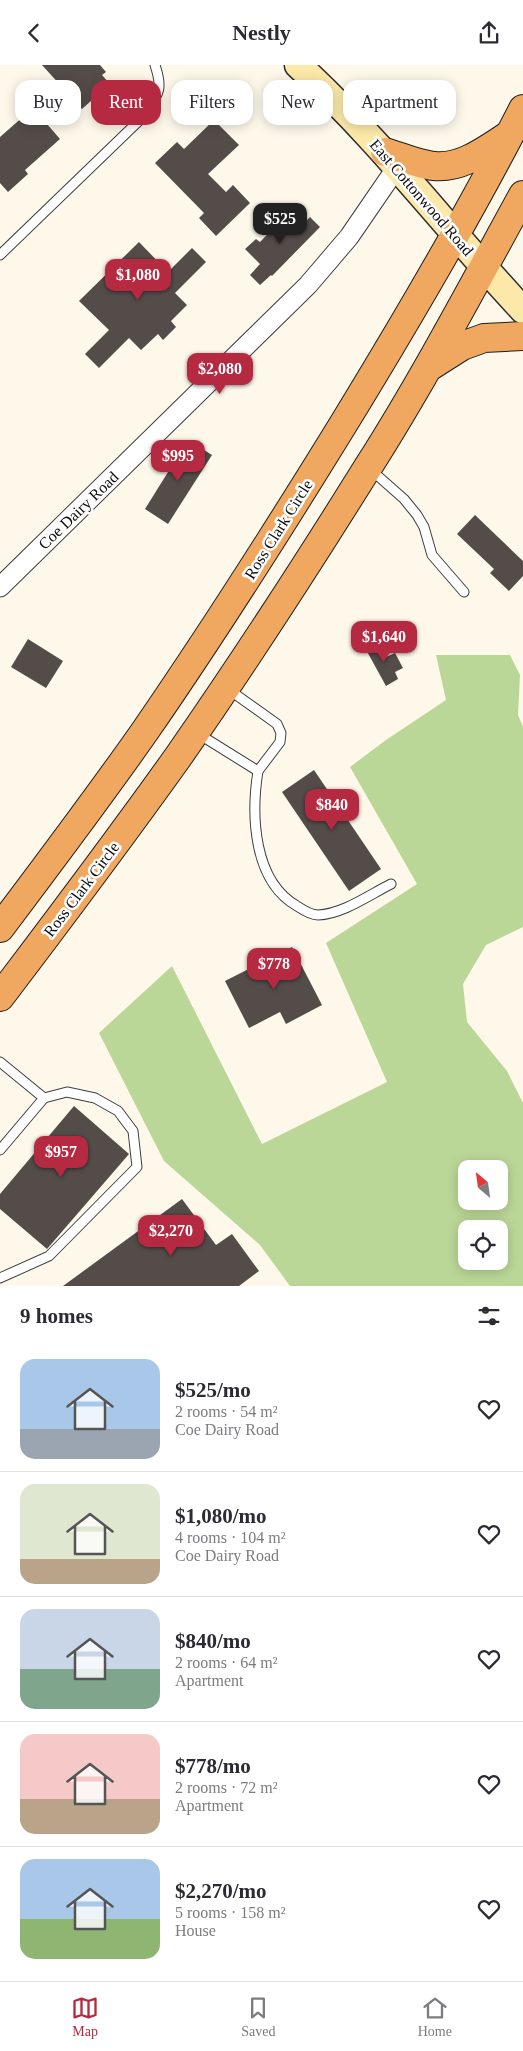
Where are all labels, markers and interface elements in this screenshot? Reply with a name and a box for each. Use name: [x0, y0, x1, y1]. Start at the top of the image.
icon: back: [20, 19, 48, 47]
icon: share: [475, 19, 503, 47]
text: Nestly: [232, 20, 291, 45]
chip: Buy: [15, 80, 81, 125]
chip: Rent: [91, 80, 161, 125]
chip: Filters: [171, 80, 253, 125]
chip: New: [263, 80, 333, 125]
chip: Apartment: [343, 80, 456, 125]
street label: East Cottonwood Road: [367, 136, 477, 259]
pin: $525: [250, 203, 310, 245]
text: $525: [264, 210, 296, 227]
pin: $1,080: [97, 259, 179, 301]
text: $1,080: [116, 266, 160, 283]
pin: $2,080: [179, 353, 261, 395]
text: $2,080: [198, 360, 242, 377]
pin: $995: [148, 439, 208, 482]
text: $995: [162, 447, 194, 464]
street label: Coe Dairy Road: [35, 468, 122, 553]
street label: Ross Clark Circle: [241, 477, 316, 582]
pin: $1,640: [343, 621, 425, 663]
text: $1,640: [362, 628, 406, 645]
pin: $840: [302, 789, 362, 831]
text: $840: [316, 796, 348, 813]
street label: Ross Clark Circle: [40, 839, 122, 940]
pin: $778: [244, 947, 304, 990]
text: $778: [258, 955, 290, 972]
pin: $957: [31, 1135, 91, 1178]
text: $957: [45, 1143, 77, 1160]
north arrow: [458, 1160, 508, 1210]
map controls: [458, 1160, 508, 1270]
pin: $2,270: [130, 1215, 212, 1257]
button: locate: [458, 1220, 508, 1270]
text: $2,270: [149, 1222, 193, 1239]
icon: filters: [475, 1302, 503, 1330]
text: 9 homes: [20, 1304, 93, 1328]
text: $525/mo: [175, 1378, 251, 1402]
icon: home: [60, 1379, 120, 1439]
icon: heart: [475, 1395, 503, 1423]
text: 2 rooms · 54 m²: [175, 1403, 278, 1420]
text: Coe Dairy Road: [175, 1421, 279, 1438]
icon: home: [60, 1504, 120, 1564]
text: $1,080/mo: [175, 1504, 267, 1528]
icon: heart: [475, 1520, 503, 1548]
text: 4 rooms · 104 m²: [175, 1529, 286, 1546]
text: Coe Dairy Road: [175, 1547, 279, 1564]
icon: home: [60, 1629, 120, 1689]
text: $840/mo: [175, 1629, 251, 1653]
icon: heart: [475, 1645, 503, 1673]
text: 2 rooms · 64 m²: [175, 1654, 278, 1671]
text: Apartment: [175, 1672, 243, 1689]
icon: home: [60, 1754, 120, 1814]
text: $778/mo: [175, 1754, 251, 1778]
icon: heart: [475, 1770, 503, 1798]
text: 2 rooms · 72 m²: [175, 1779, 278, 1796]
text: Apartment: [175, 1797, 243, 1814]
icon: home: [60, 1879, 120, 1939]
text: $2,270/mo: [175, 1879, 267, 1903]
icon: heart: [475, 1895, 503, 1923]
text: 5 rooms · 158 m²: [175, 1904, 286, 1921]
text: House: [175, 1922, 216, 1939]
tab: Map: [71, 1994, 99, 2040]
tab: Saved: [241, 1994, 276, 2040]
tab: Home: [418, 1994, 452, 2040]

